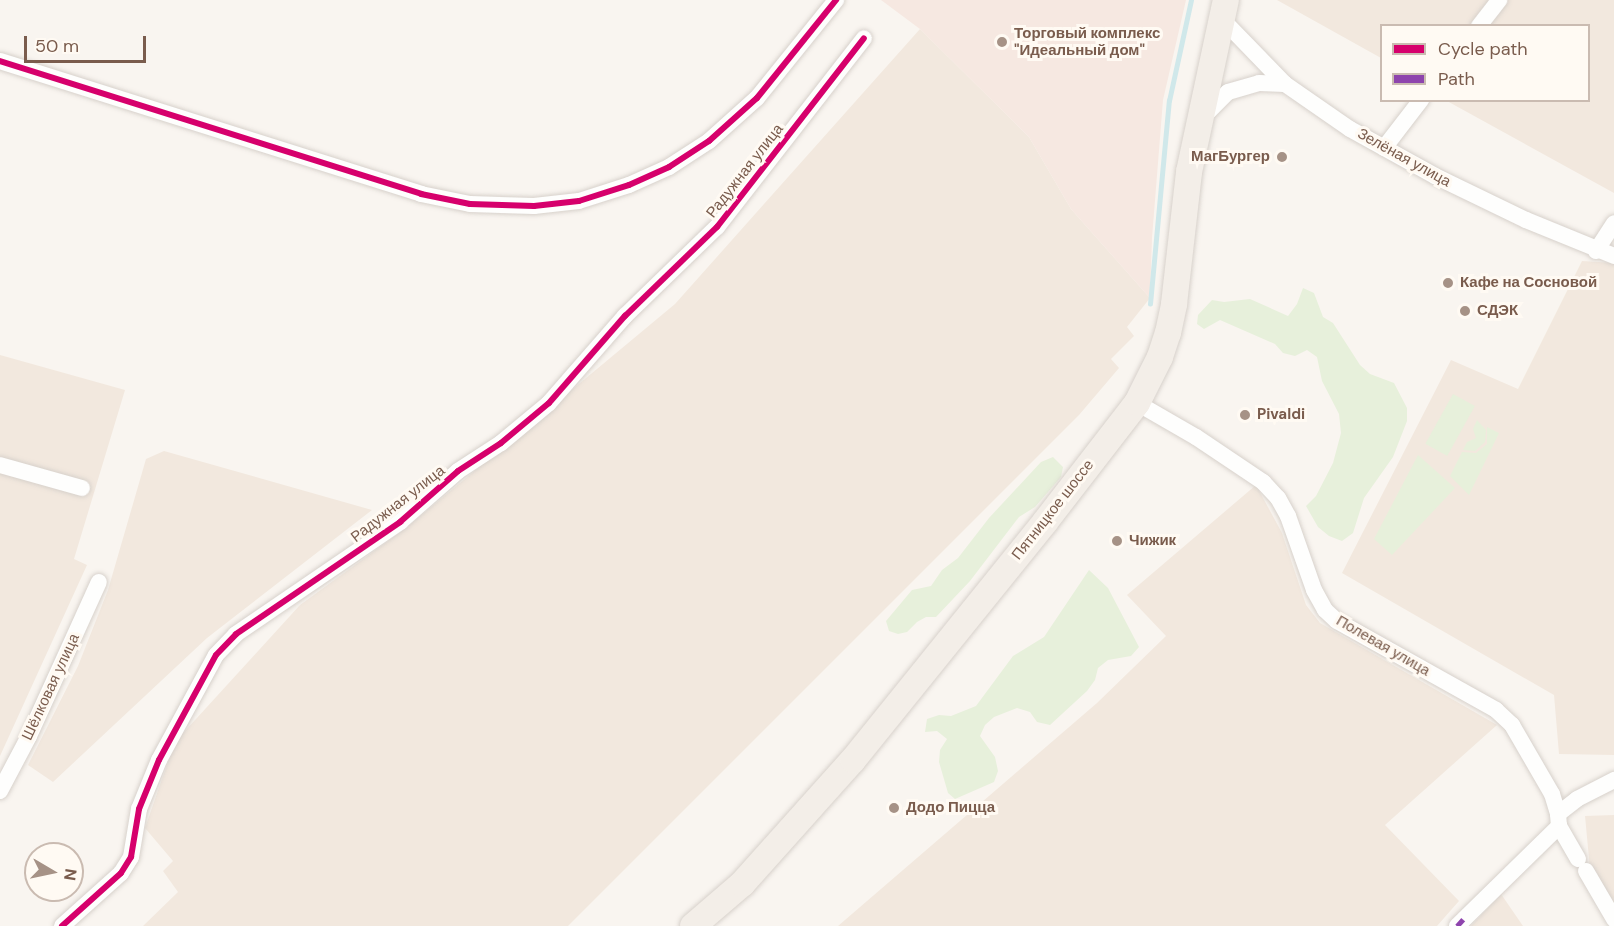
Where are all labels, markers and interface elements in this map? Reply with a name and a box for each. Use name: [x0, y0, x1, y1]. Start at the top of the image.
scale bar: [27, 24, 148, 62]
place label: Торговый комплекс "Идеальный дом": [1014, 24, 1160, 59]
legend: [1380, 24, 1590, 102]
text: 50 m: [35, 34, 79, 58]
marker: Торговый комплекс "Идеальный дом": [995, 35, 1009, 49]
text: Cycle path: [1438, 37, 1528, 61]
text: Path: [1438, 67, 1475, 91]
street label: Радужная улица: [703, 120, 787, 222]
street label: Зелёная улица: [1354, 125, 1454, 191]
place label: МагБургер: [1191, 148, 1270, 166]
marker: МагБургер: [1275, 150, 1289, 164]
place label: Кафе на Сосновой: [1460, 274, 1597, 292]
marker: Кафе на Сосновой: [1441, 276, 1455, 290]
place label: СДЭК: [1477, 302, 1518, 320]
marker: СДЭК: [1458, 304, 1472, 318]
place label: Pivaldi: [1257, 406, 1305, 424]
marker: Pivaldi: [1238, 408, 1252, 422]
street label: Пятницкое шоссе: [1008, 456, 1098, 564]
street label: Радужная улица: [347, 462, 449, 546]
place label: Чижик: [1129, 532, 1176, 550]
marker: Чижик: [1110, 534, 1124, 548]
street label: Полевая улица: [1333, 612, 1433, 680]
street label: Шёлковая улица: [18, 631, 84, 743]
place label: Додо Пицца: [906, 799, 995, 817]
marker: Додо Пицца: [887, 801, 901, 815]
north arrow: [24, 842, 84, 902]
text: N: [59, 867, 82, 882]

